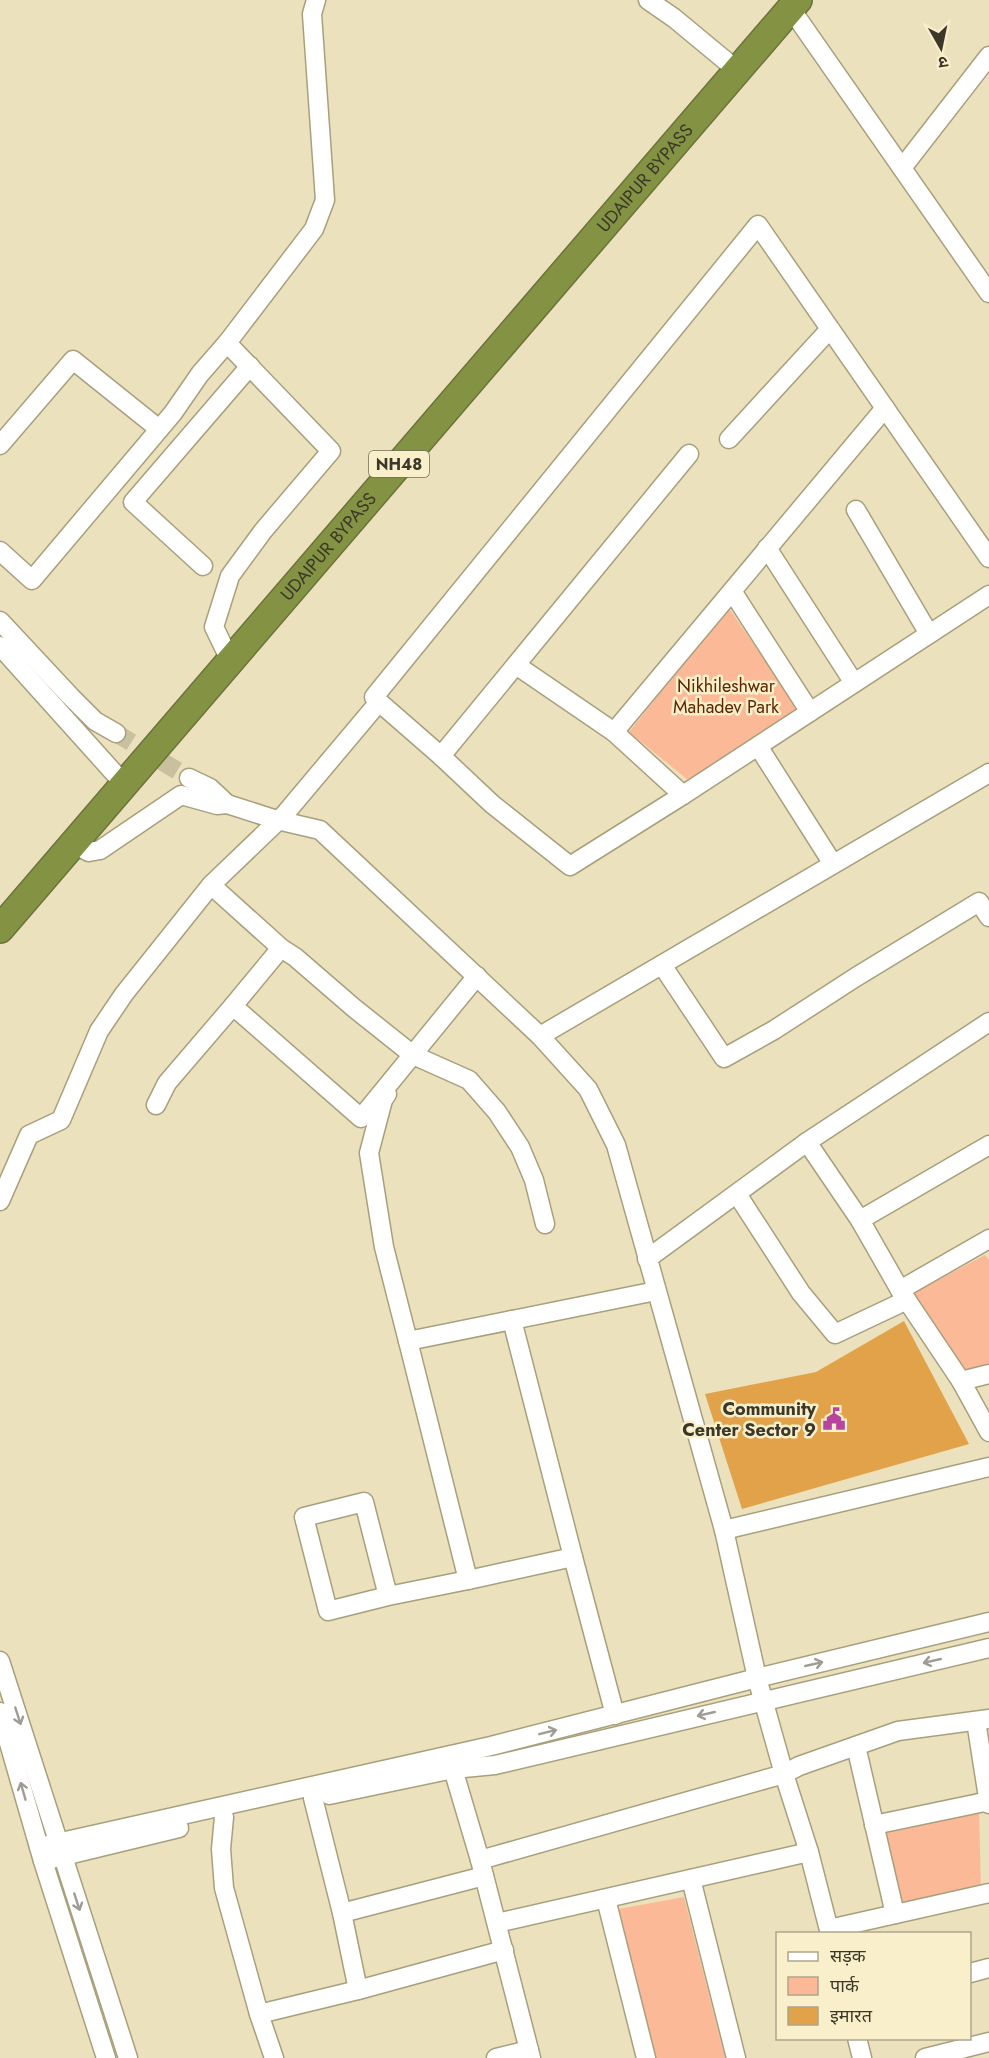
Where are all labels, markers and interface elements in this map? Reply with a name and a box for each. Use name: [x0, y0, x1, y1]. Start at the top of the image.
north arrow: [911, 18, 971, 78]
text: उ: [936, 50, 950, 75]
street label: UDAIPUR BYPASS: [591, 118, 699, 238]
road number: NH48: [369, 451, 429, 477]
street label: UDAIPUR BYPASS: [274, 487, 383, 607]
park label: Nikhileshwar Mahadev Park: [673, 673, 779, 720]
place label: Community Center Sector 9: [682, 1396, 817, 1443]
public building icon: Community Center Sector 9: [821, 1406, 847, 1432]
one-way arrow: [923, 1656, 942, 1667]
one-way arrow: [804, 1658, 823, 1670]
one-way arrow: [13, 1706, 24, 1725]
one-way arrow: [697, 1709, 716, 1721]
one-way arrow: [538, 1725, 557, 1737]
one-way arrow: [17, 1782, 28, 1801]
one-way arrow: [73, 1892, 84, 1911]
legend: [776, 1932, 971, 2040]
text: सड़क: [830, 1943, 867, 1969]
text: पार्क: [830, 1973, 860, 1999]
text: इमारत: [830, 2003, 873, 2029]

